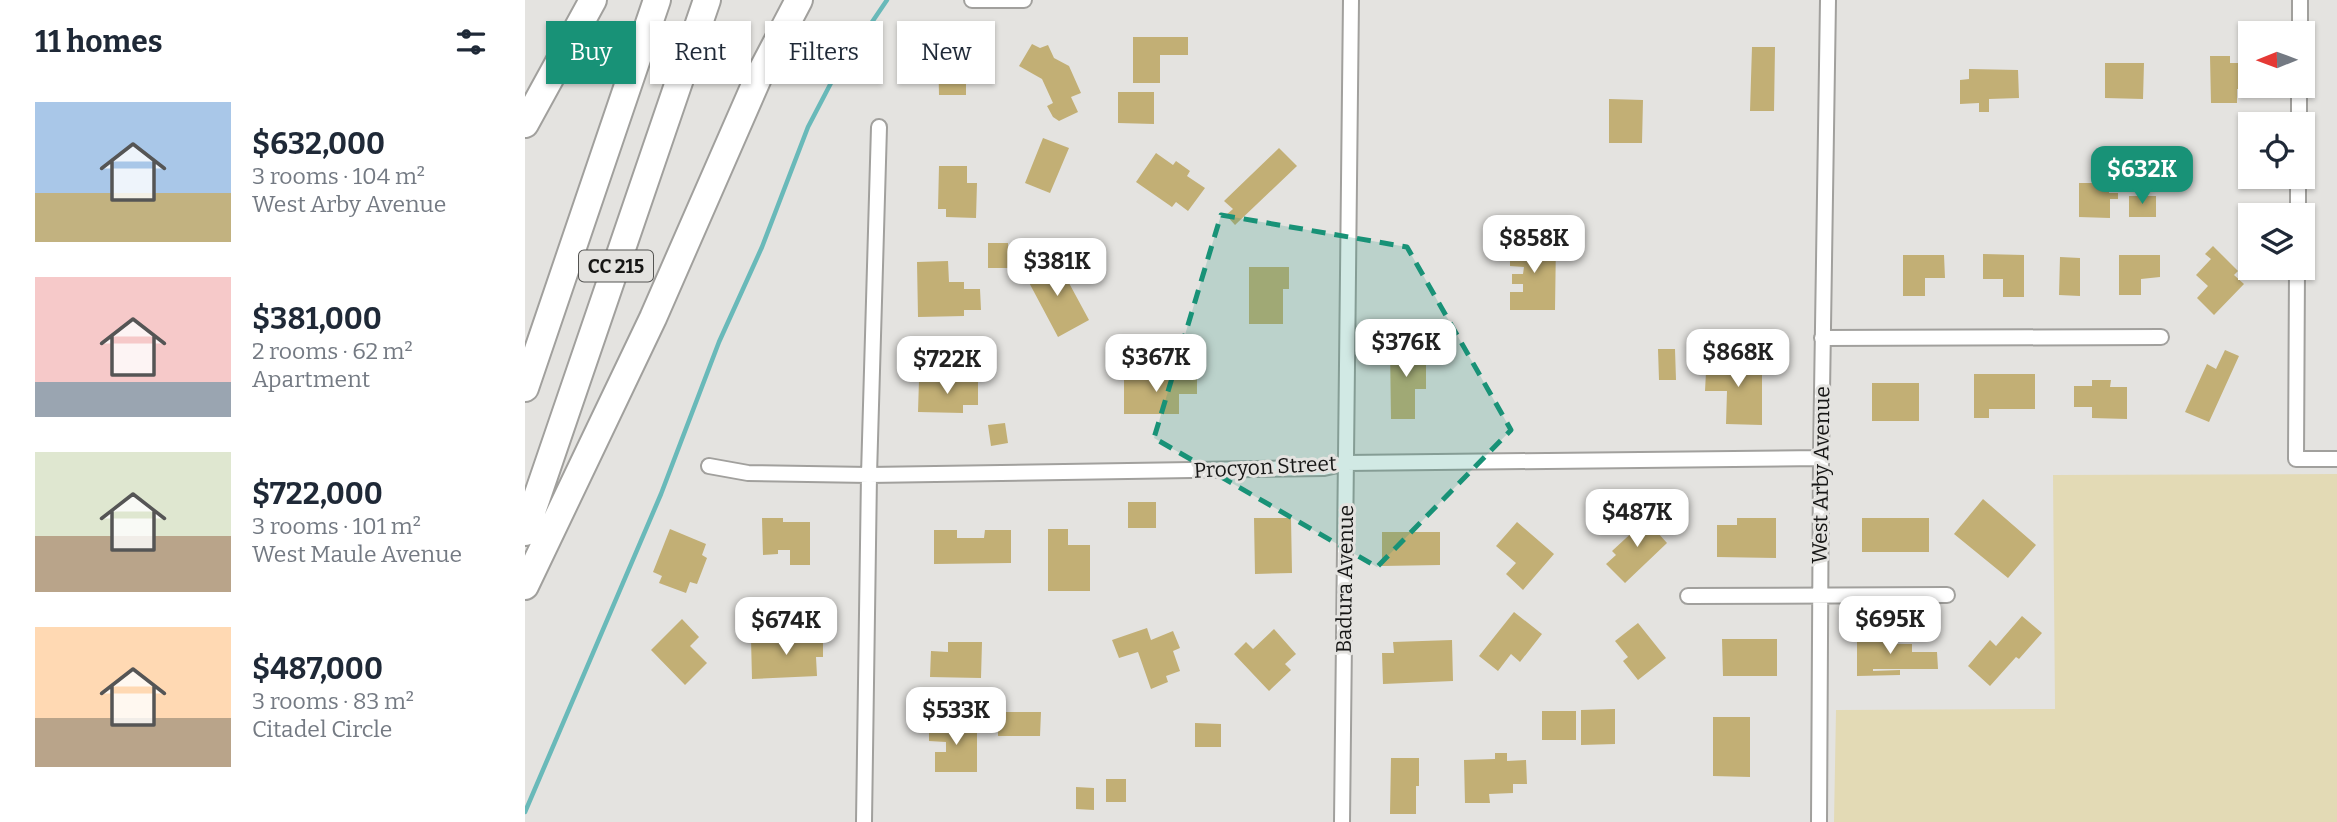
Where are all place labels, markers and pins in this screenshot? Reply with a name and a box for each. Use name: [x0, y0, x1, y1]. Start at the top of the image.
pin: $632K: [2093, 146, 2191, 206]
pin: $858K: [1485, 216, 1583, 275]
pin: $381K: [1008, 238, 1106, 298]
pin: $376K: [1357, 320, 1455, 379]
pin: $868K: [1689, 330, 1787, 389]
pin: $367K: [1107, 334, 1205, 394]
pin: $722K: [898, 336, 996, 396]
pin: $487K: [1588, 490, 1686, 549]
pin: $695K: [1841, 596, 1939, 656]
pin: $674K: [737, 598, 835, 657]
pin: $533K: [907, 688, 1005, 747]

